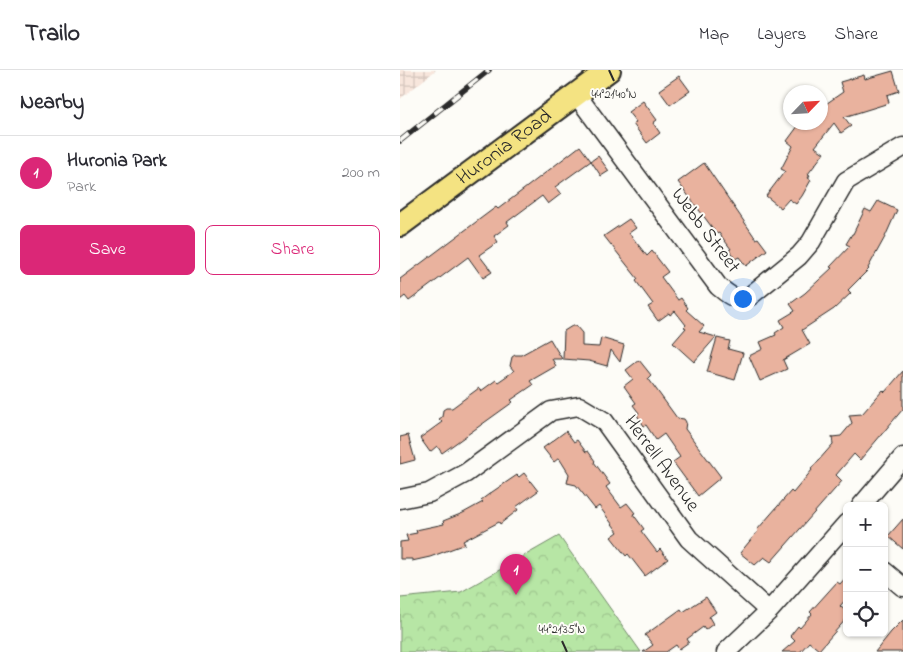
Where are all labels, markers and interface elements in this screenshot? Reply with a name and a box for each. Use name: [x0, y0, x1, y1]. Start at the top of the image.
text: Trailo: [25, 17, 80, 52]
text: Map: [699, 22, 729, 48]
text: Layers: [757, 22, 807, 48]
text: Share: [835, 22, 878, 48]
north arrow: [783, 85, 828, 130]
text: 44°21'40"N: [591, 86, 637, 104]
text: Nearby: [20, 88, 84, 118]
street label: Huronia Road: [451, 102, 558, 193]
text: Huronia Park: [67, 148, 167, 175]
text: 1: [33, 161, 39, 185]
text: 200 m: [342, 161, 380, 185]
text: Park: [67, 175, 96, 199]
street label: Webb Street: [663, 182, 747, 280]
button: Save: [20, 225, 195, 275]
button: Share: [205, 225, 380, 275]
your location: [730, 286, 756, 312]
street label: Herrell Avenue: [616, 410, 706, 518]
map controls: [843, 502, 888, 637]
button: +: [843, 502, 888, 547]
button: −: [843, 547, 888, 592]
pin: 1: [500, 554, 532, 595]
button: locate: [843, 592, 888, 637]
text: 44°21'35"N: [539, 621, 585, 639]

